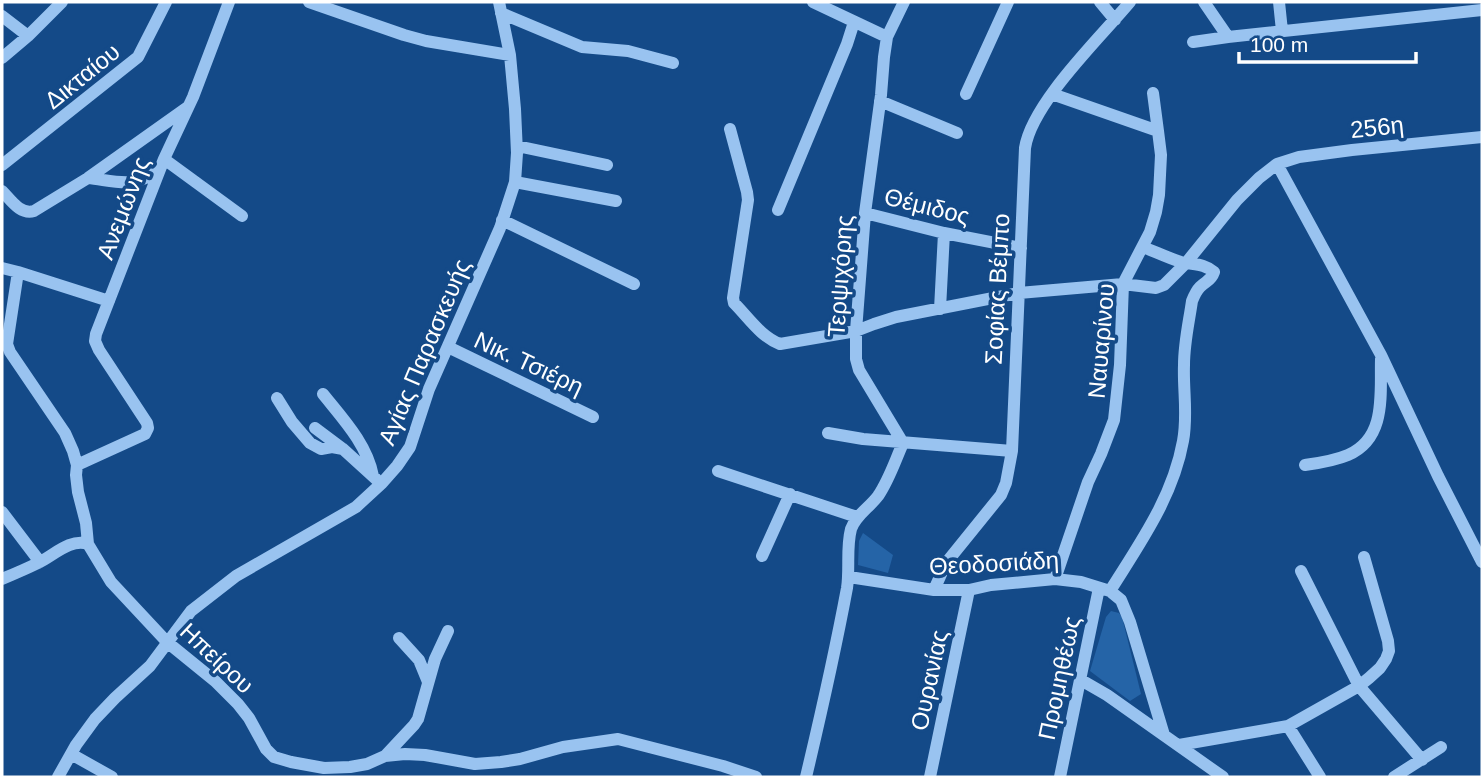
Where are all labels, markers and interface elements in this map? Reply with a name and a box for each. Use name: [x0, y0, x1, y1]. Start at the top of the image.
scale bar: [1239, 21, 1416, 65]
text: 100 m: [1250, 33, 1308, 56]
street label: Δικταίου: [39, 38, 125, 114]
street label: 256η: [1349, 111, 1405, 143]
street label: Ανεμώνης: [91, 153, 155, 263]
street label: Θέμιδος: [882, 182, 972, 230]
street label: Σοφίας Βέμπο: [980, 213, 1014, 365]
street label: Τερψιχόρης: [822, 214, 858, 338]
street label: Αγίας Παρασκευής: [373, 255, 475, 449]
street label: Ναυαρίνου: [1083, 282, 1119, 400]
street label: Νικ. Τσιέρη: [470, 326, 588, 400]
street label: Θεοδοσιάδη: [928, 546, 1060, 580]
street label: Προμηθέως: [1033, 614, 1085, 742]
street label: Ηπείρου: [175, 617, 259, 699]
street label: Ουρανίας: [905, 627, 953, 733]

